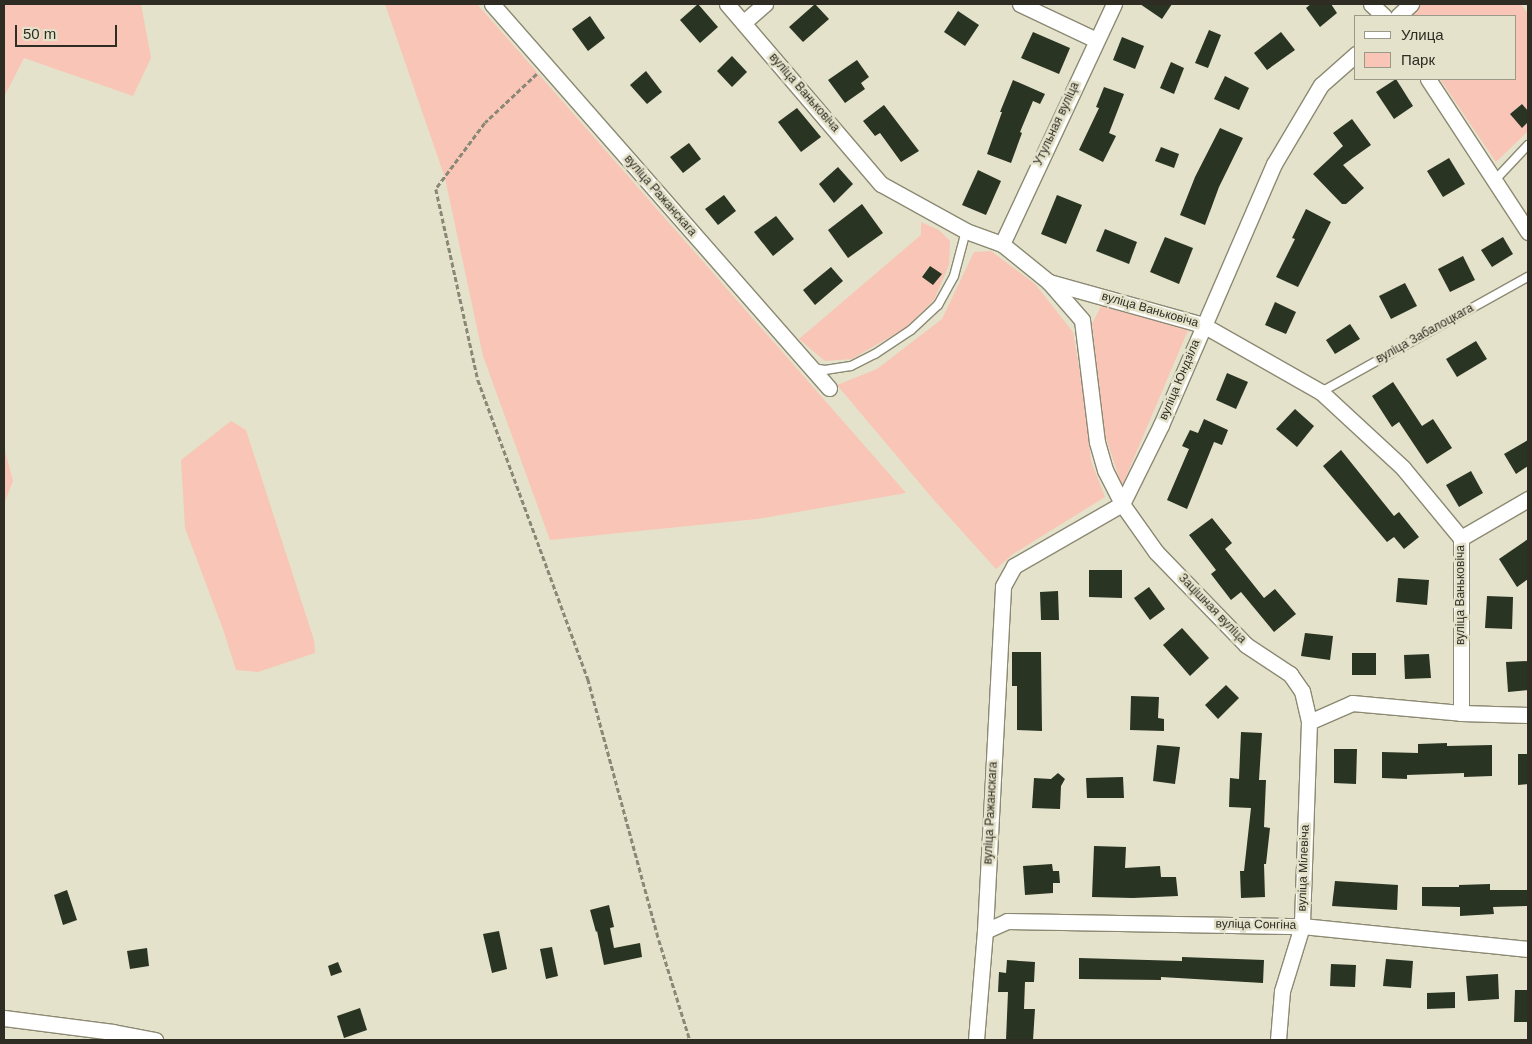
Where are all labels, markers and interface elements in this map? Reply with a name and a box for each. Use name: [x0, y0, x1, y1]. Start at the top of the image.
scale bar: [18, 15, 120, 47]
legend: [1354, 15, 1517, 80]
text: 50 m: [23, 25, 56, 42]
text: Улица: [1401, 26, 1444, 43]
street label: вуліца Ваньковіча: [766, 51, 842, 135]
text: Парк: [1401, 51, 1435, 68]
street label: Утульная вуліца: [1031, 80, 1083, 168]
street label: вуліца Ражанскага: [621, 152, 699, 240]
street label: вуліца Ваньковіча: [1100, 289, 1200, 331]
street label: вуліца Забалоцкага: [1374, 301, 1476, 367]
street label: вуліца Юндзіла: [1157, 338, 1203, 422]
street label: вуліца Ваньковіча: [1454, 545, 1468, 645]
street label: Зацішная вуліца: [1175, 571, 1249, 647]
street label: вуліца Ражанскага: [981, 761, 1001, 865]
street label: вуліца Мілевіча: [1295, 824, 1313, 912]
street label: вуліца Сонгіна: [1216, 917, 1296, 933]

